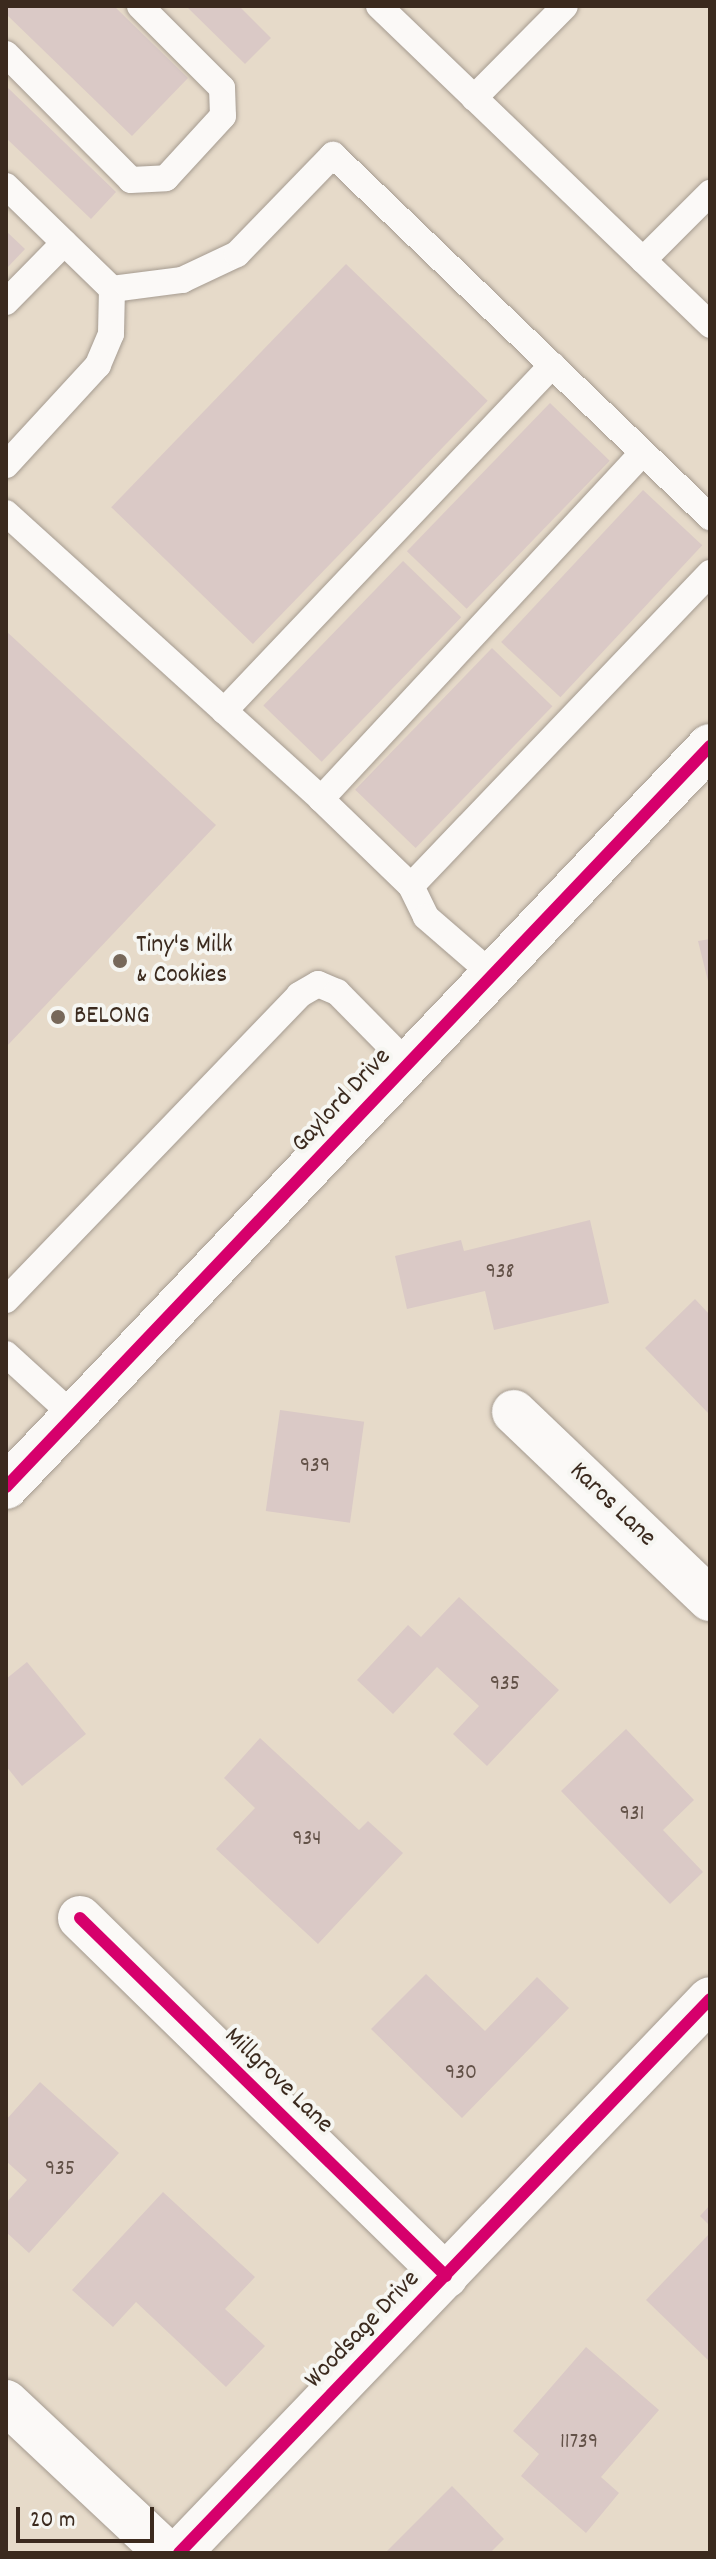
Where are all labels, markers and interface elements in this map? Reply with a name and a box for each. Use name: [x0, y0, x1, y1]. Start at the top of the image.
place label: Tiny's Milk & Cookies: [136, 930, 233, 992]
marker: Tiny's Milk & Cookies: [111, 952, 129, 970]
place label: BELONG: [74, 1001, 150, 1033]
marker: BELONG: [49, 1008, 67, 1026]
street label: Gaylord Drive: [286, 1042, 398, 1160]
house number: 938: [486, 1260, 514, 1286]
house number: 939: [300, 1454, 330, 1480]
street label: Karos Lane: [562, 1456, 662, 1554]
house number: 935: [490, 1672, 520, 1698]
house number: 931: [620, 1802, 644, 1828]
house number: 934: [293, 1827, 321, 1853]
street label: Millgrove Lane: [217, 2021, 339, 2141]
house number: 930: [445, 2061, 477, 2087]
house number: 935: [45, 2157, 75, 2183]
street label: Woodsage Drive: [299, 2264, 427, 2396]
house number: 11739: [560, 2430, 598, 2456]
scale bar: [20, 2491, 158, 2541]
text: 20 m: [30, 2504, 76, 2538]

